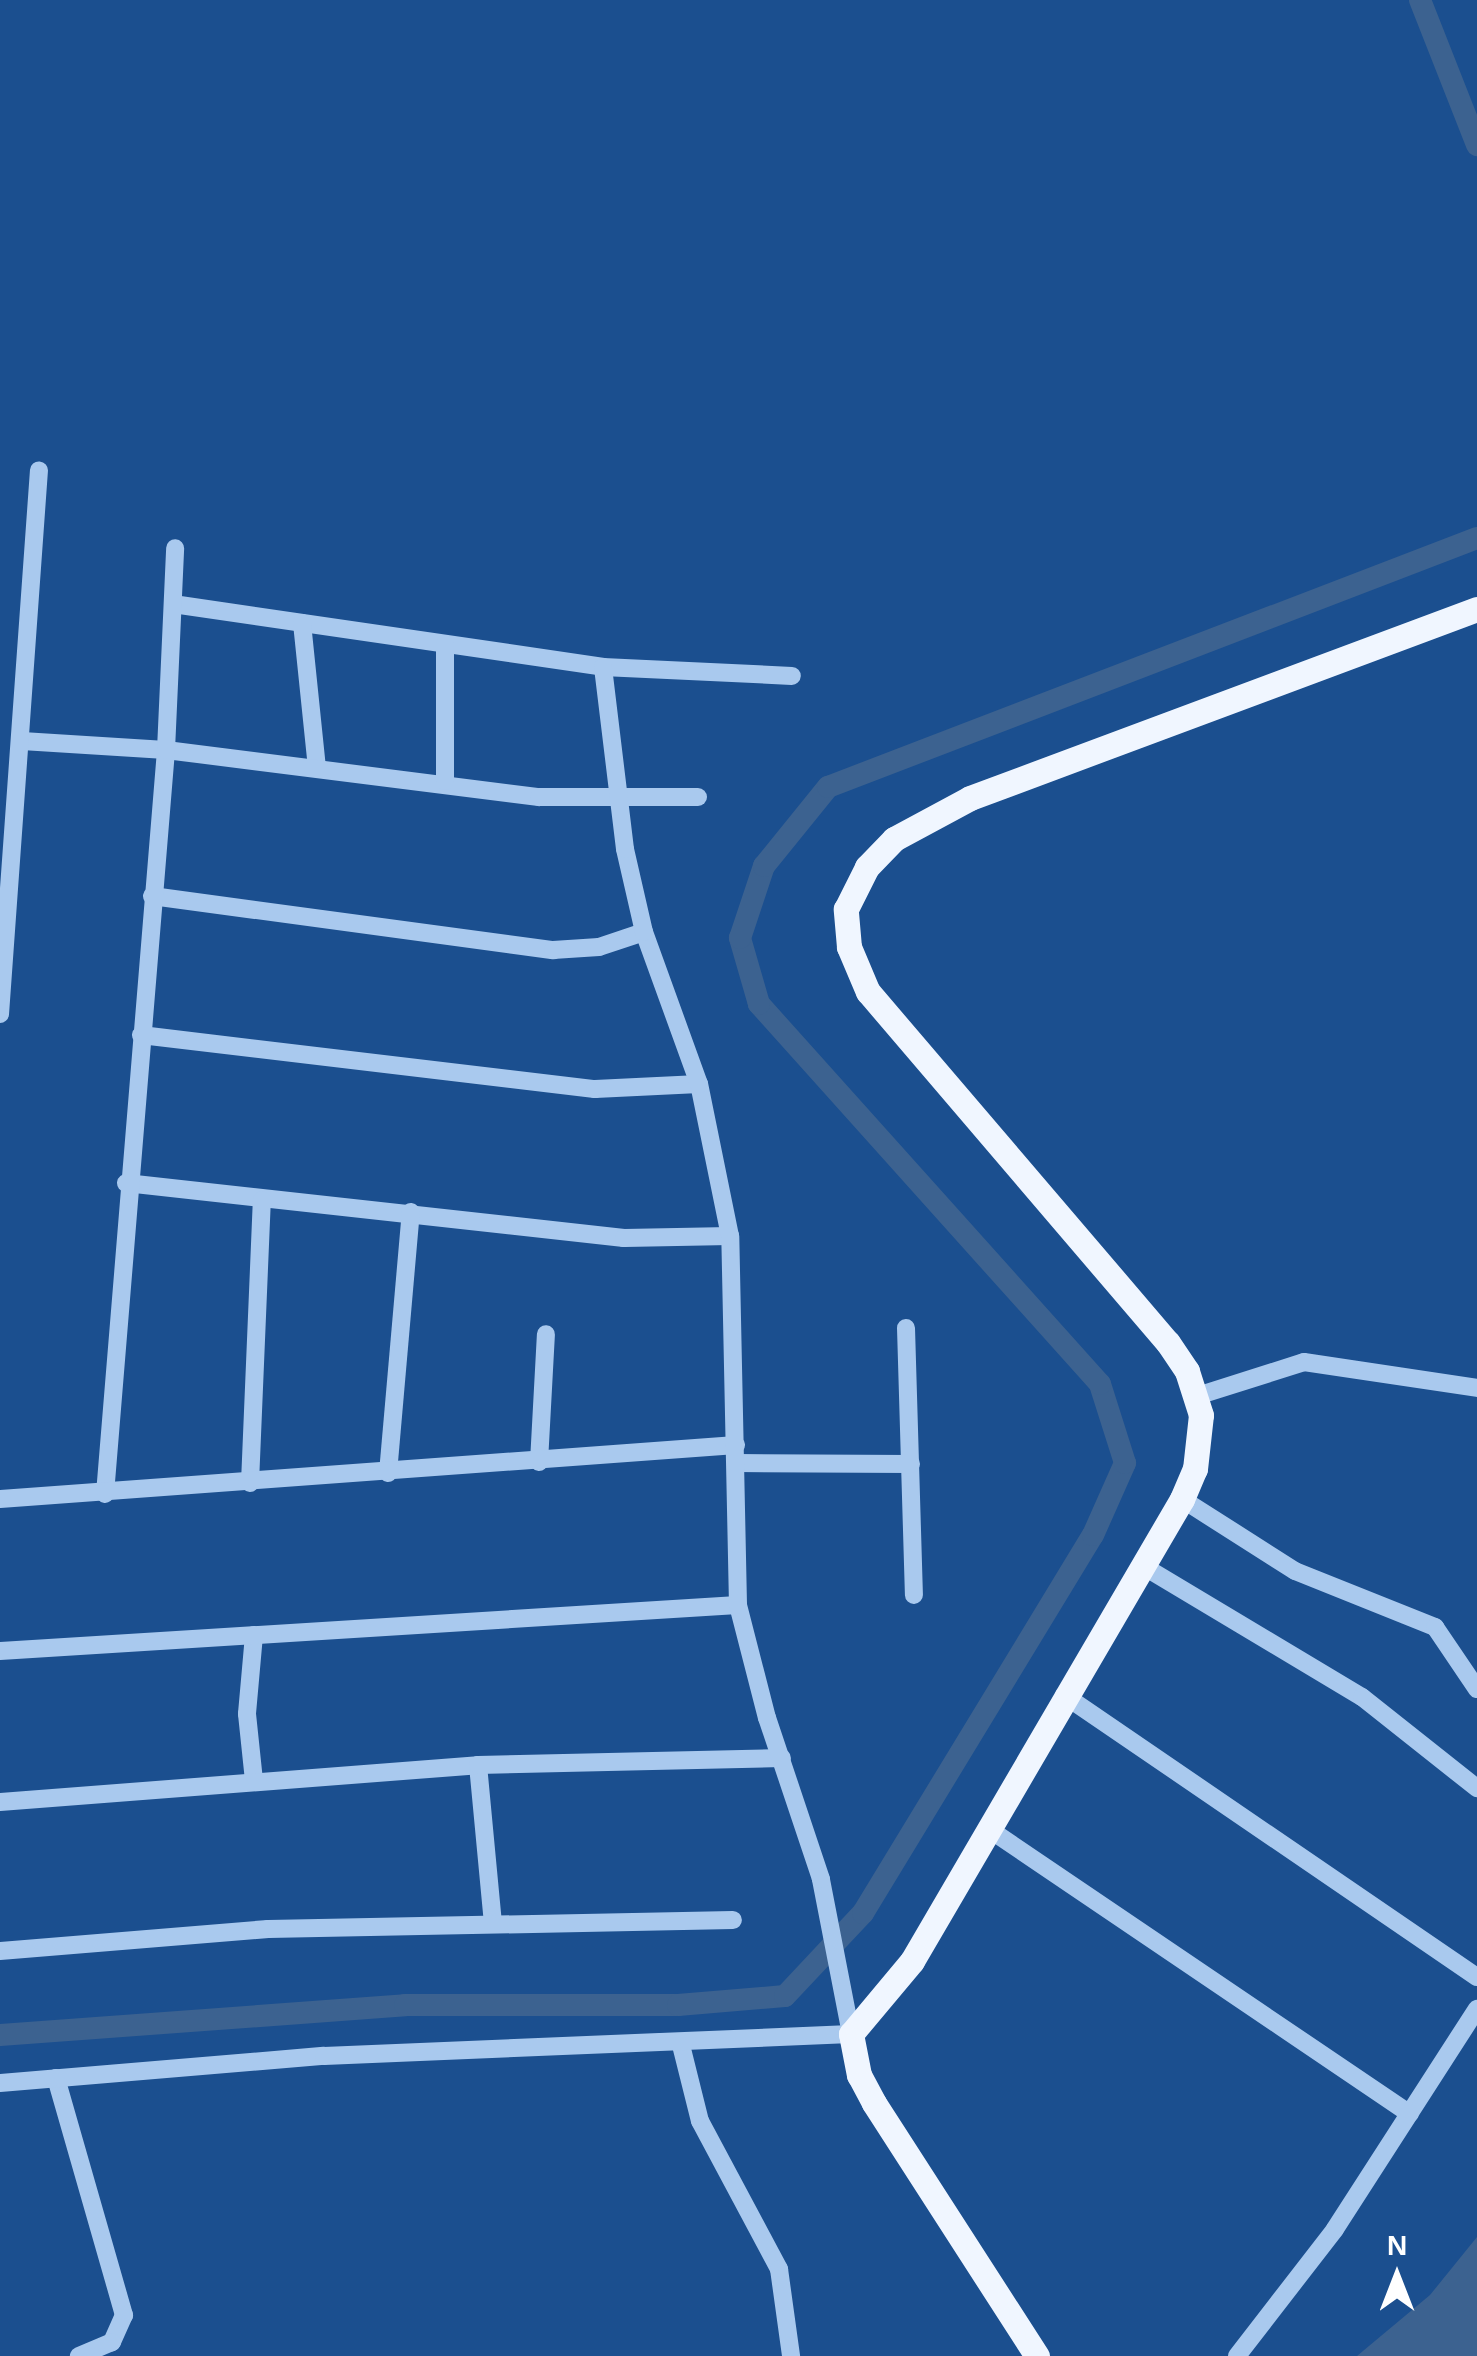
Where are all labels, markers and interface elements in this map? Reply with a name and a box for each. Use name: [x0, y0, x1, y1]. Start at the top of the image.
north arrow: [1347, 2226, 1447, 2326]
text: N: [1387, 2230, 1407, 2261]

